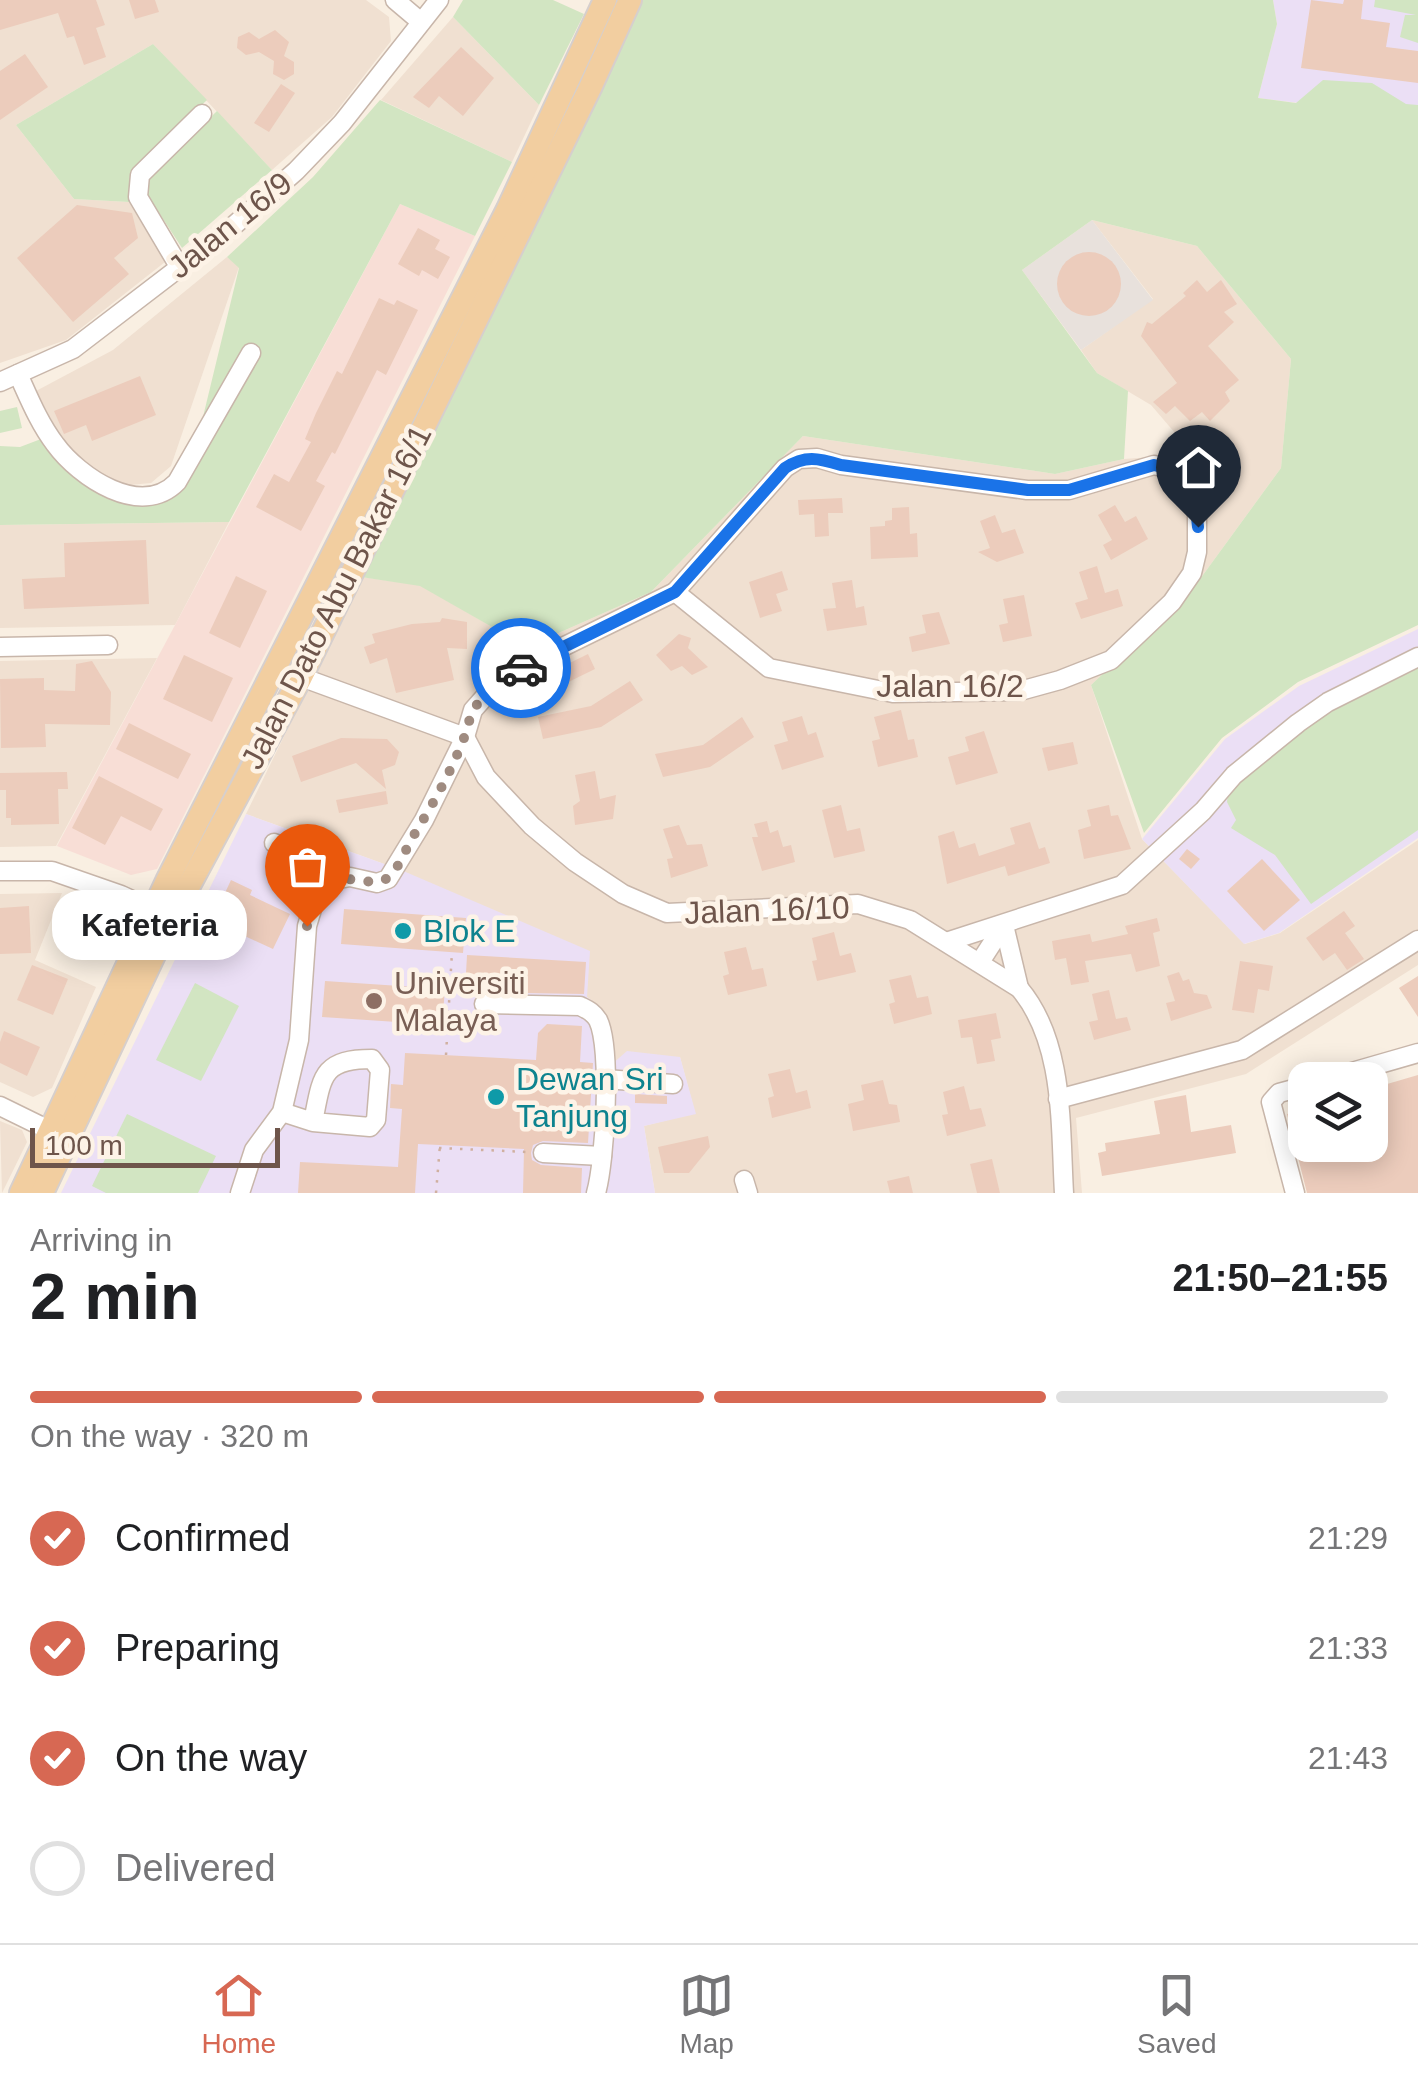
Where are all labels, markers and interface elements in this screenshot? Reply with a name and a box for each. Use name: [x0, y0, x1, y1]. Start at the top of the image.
street label: Jalan 16/9: [161, 165, 299, 285]
street label: Jalan Dato Abu Bakar 16/1: [234, 419, 438, 775]
pin: [1156, 425, 1241, 528]
icon: home: [1171, 440, 1226, 495]
courier: [471, 618, 571, 718]
icon: car: [494, 641, 549, 696]
street label: Jalan 16/2: [876, 668, 1024, 704]
pin: [265, 824, 350, 927]
icon: bag: [280, 839, 335, 894]
street label: Jalan 16/10: [684, 889, 850, 931]
callout: Kafeteria: [52, 891, 247, 961]
text: Kafeteria: [81, 907, 218, 943]
place label: Blok E: [423, 913, 515, 949]
marker: Blok E: [392, 920, 414, 942]
place label: Universiti Malaya: [394, 965, 526, 1038]
marker: Universiti Malaya: [363, 990, 385, 1012]
place label: Dewan Sri Tanjung: [516, 1061, 664, 1134]
map controls: [1288, 1062, 1388, 1162]
button: layers: [1288, 1062, 1388, 1162]
marker: Dewan Sri Tanjung: [485, 1086, 507, 1108]
scale bar: [30, 1123, 280, 1168]
text: 100 m: [45, 1130, 123, 1161]
text: Arriving in: [30, 1222, 172, 1258]
text: 21:50–21:55: [1172, 1257, 1388, 1299]
text: 2 min: [30, 1260, 200, 1333]
text: On the way · 320 m: [30, 1418, 309, 1454]
icon: check: [30, 1511, 85, 1566]
text: Confirmed: [115, 1517, 290, 1559]
text: 21:29: [1308, 1520, 1388, 1556]
icon: check: [30, 1621, 85, 1676]
text: Preparing: [115, 1627, 280, 1669]
text: 21:33: [1308, 1630, 1388, 1666]
icon: check: [30, 1731, 85, 1786]
text: On the way: [115, 1737, 307, 1779]
text: 21:43: [1308, 1740, 1388, 1776]
text: Delivered: [115, 1847, 276, 1889]
tab: Home: [201, 1968, 276, 2060]
tab: Map: [679, 1968, 734, 2060]
tab: Saved: [1137, 1968, 1216, 2060]

